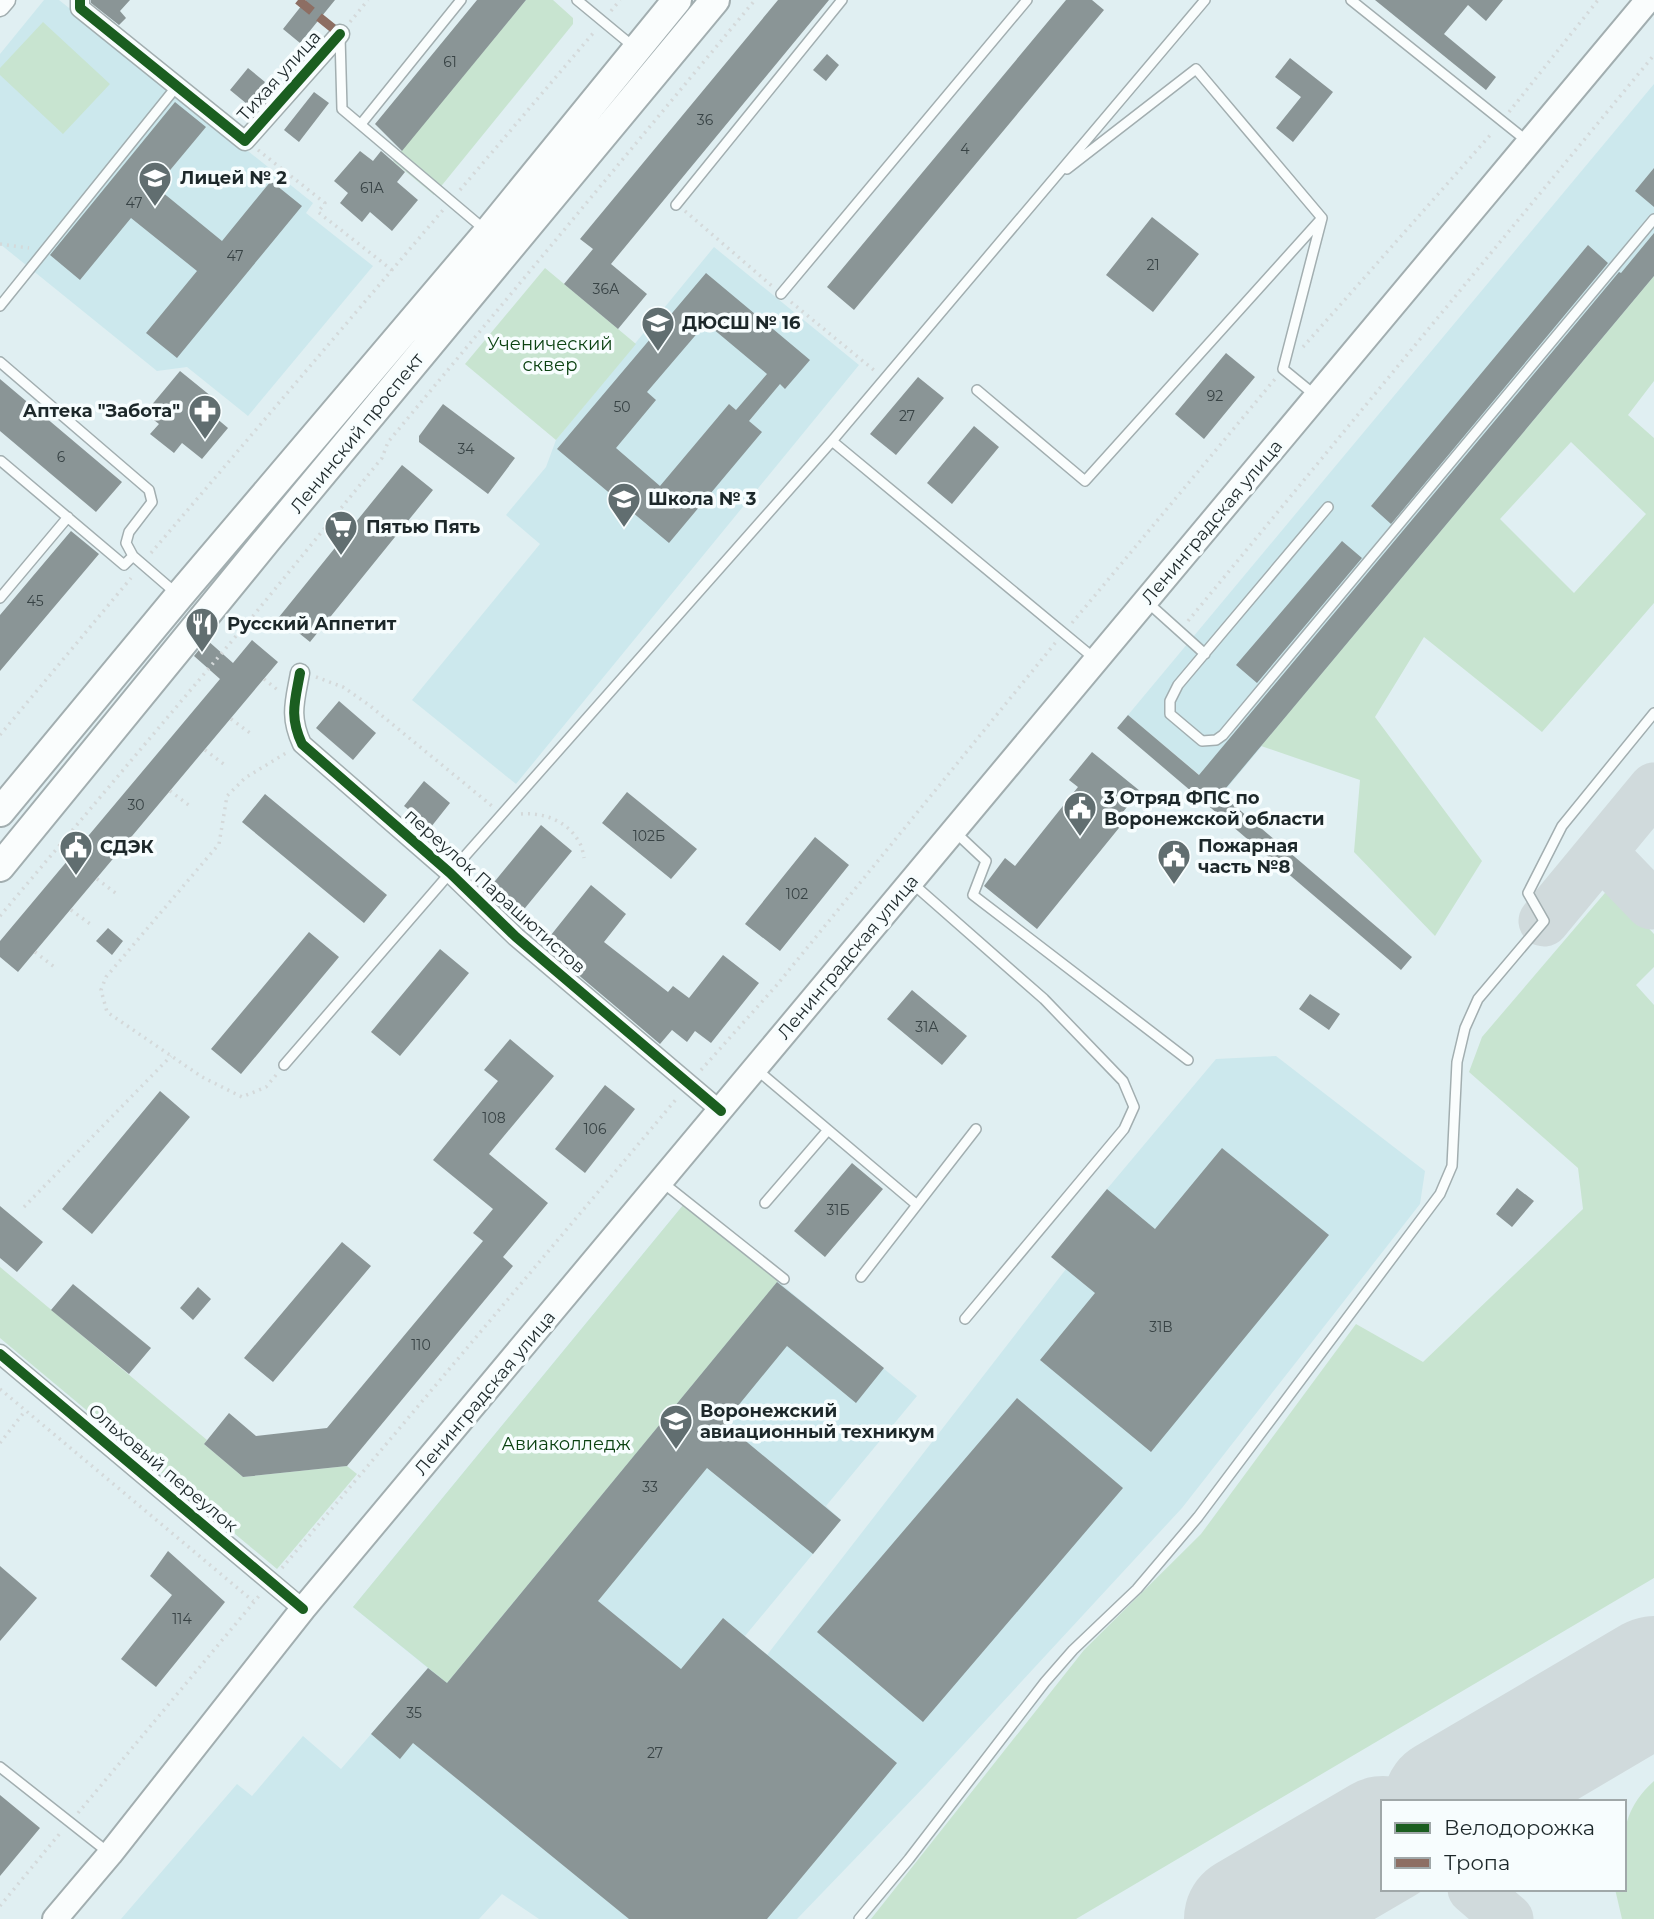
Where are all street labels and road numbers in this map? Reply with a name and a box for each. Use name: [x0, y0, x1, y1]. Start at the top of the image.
street label: Тихая улица: [233, 26, 325, 126]
street label: Ленинский проспект: [285, 348, 429, 518]
street label: Ленинградская улица: [1137, 435, 1287, 609]
street label: переулок Парашютистов: [400, 804, 590, 978]
street label: Ленинградская улица: [773, 870, 923, 1044]
street label: Ленинградская улица: [410, 1306, 560, 1480]
street label: Ольховый переулок: [84, 1399, 243, 1537]

